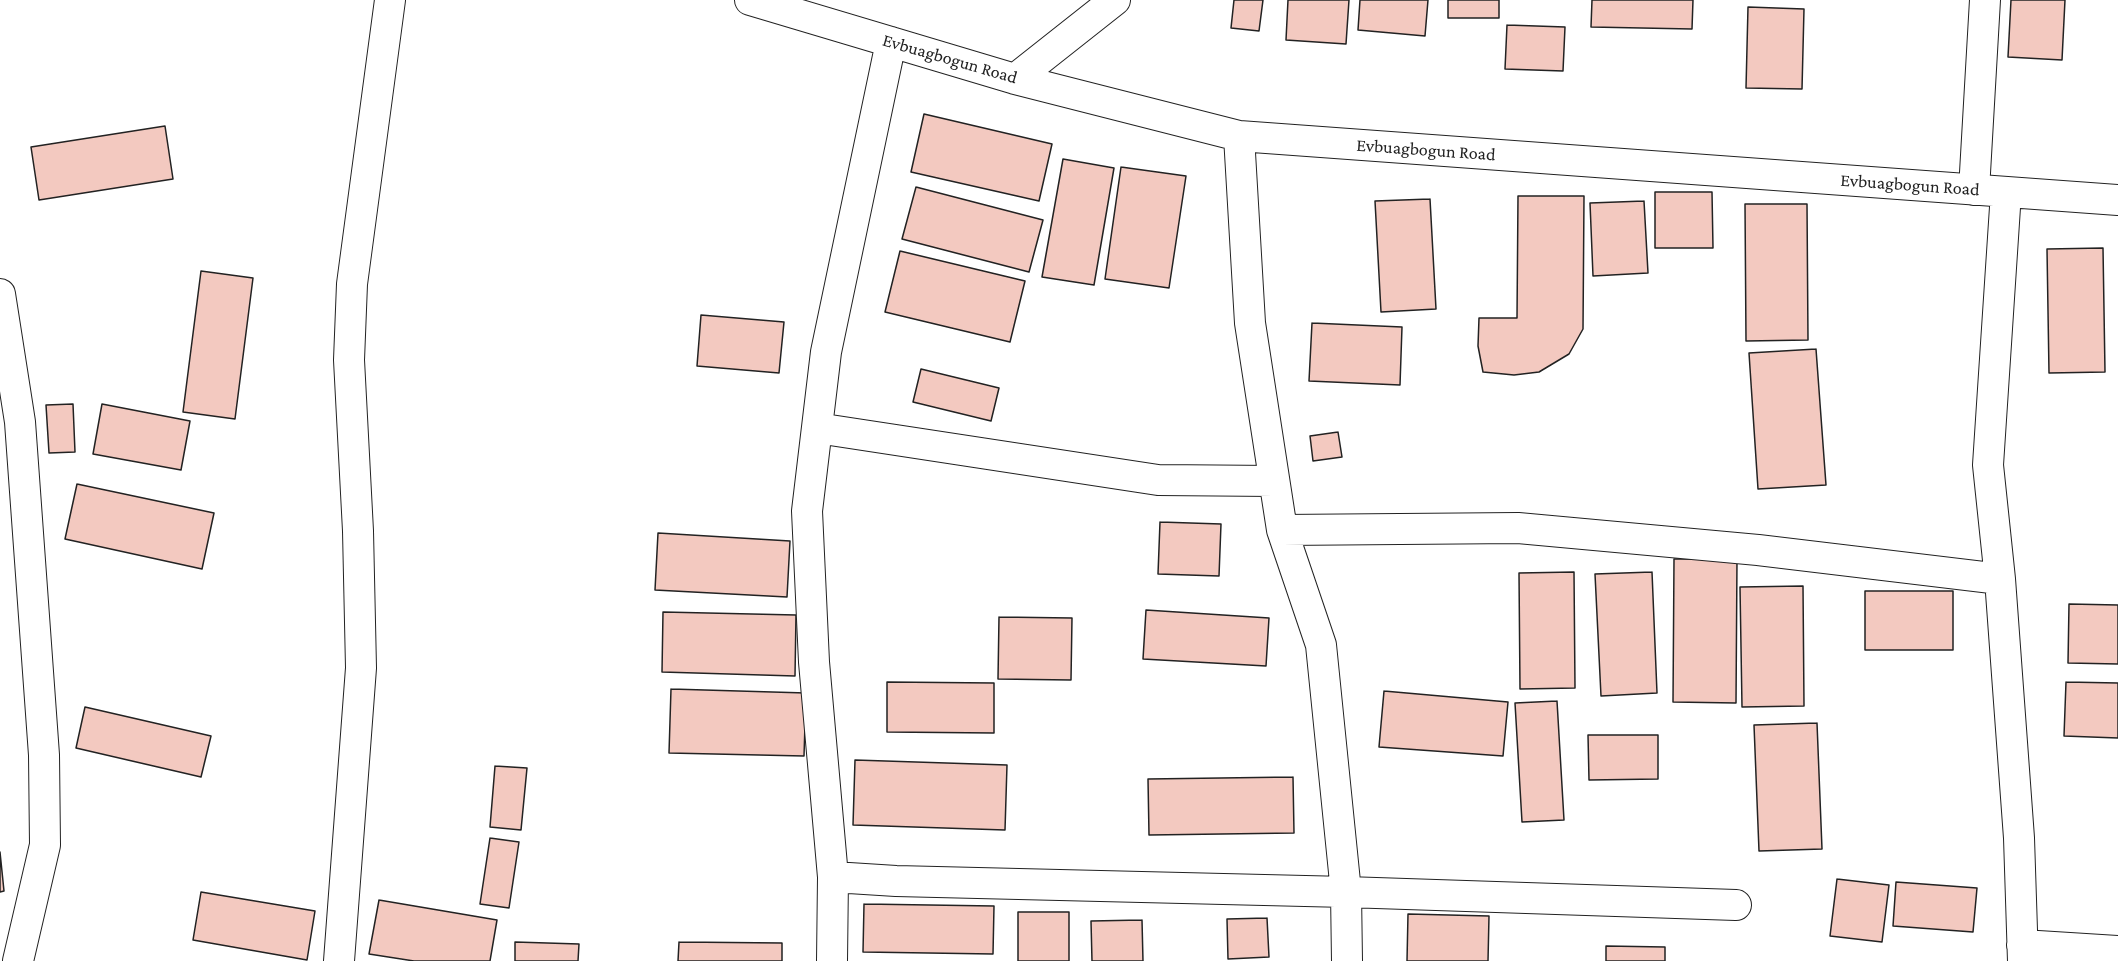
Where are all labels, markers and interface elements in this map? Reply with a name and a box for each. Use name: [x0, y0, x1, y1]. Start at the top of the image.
street label: Evbuagbogun Road: [880, 29, 1020, 89]
street label: Evbuagbogun Road: [1356, 134, 1496, 166]
street label: Evbuagbogun Road: [1840, 169, 1980, 201]

